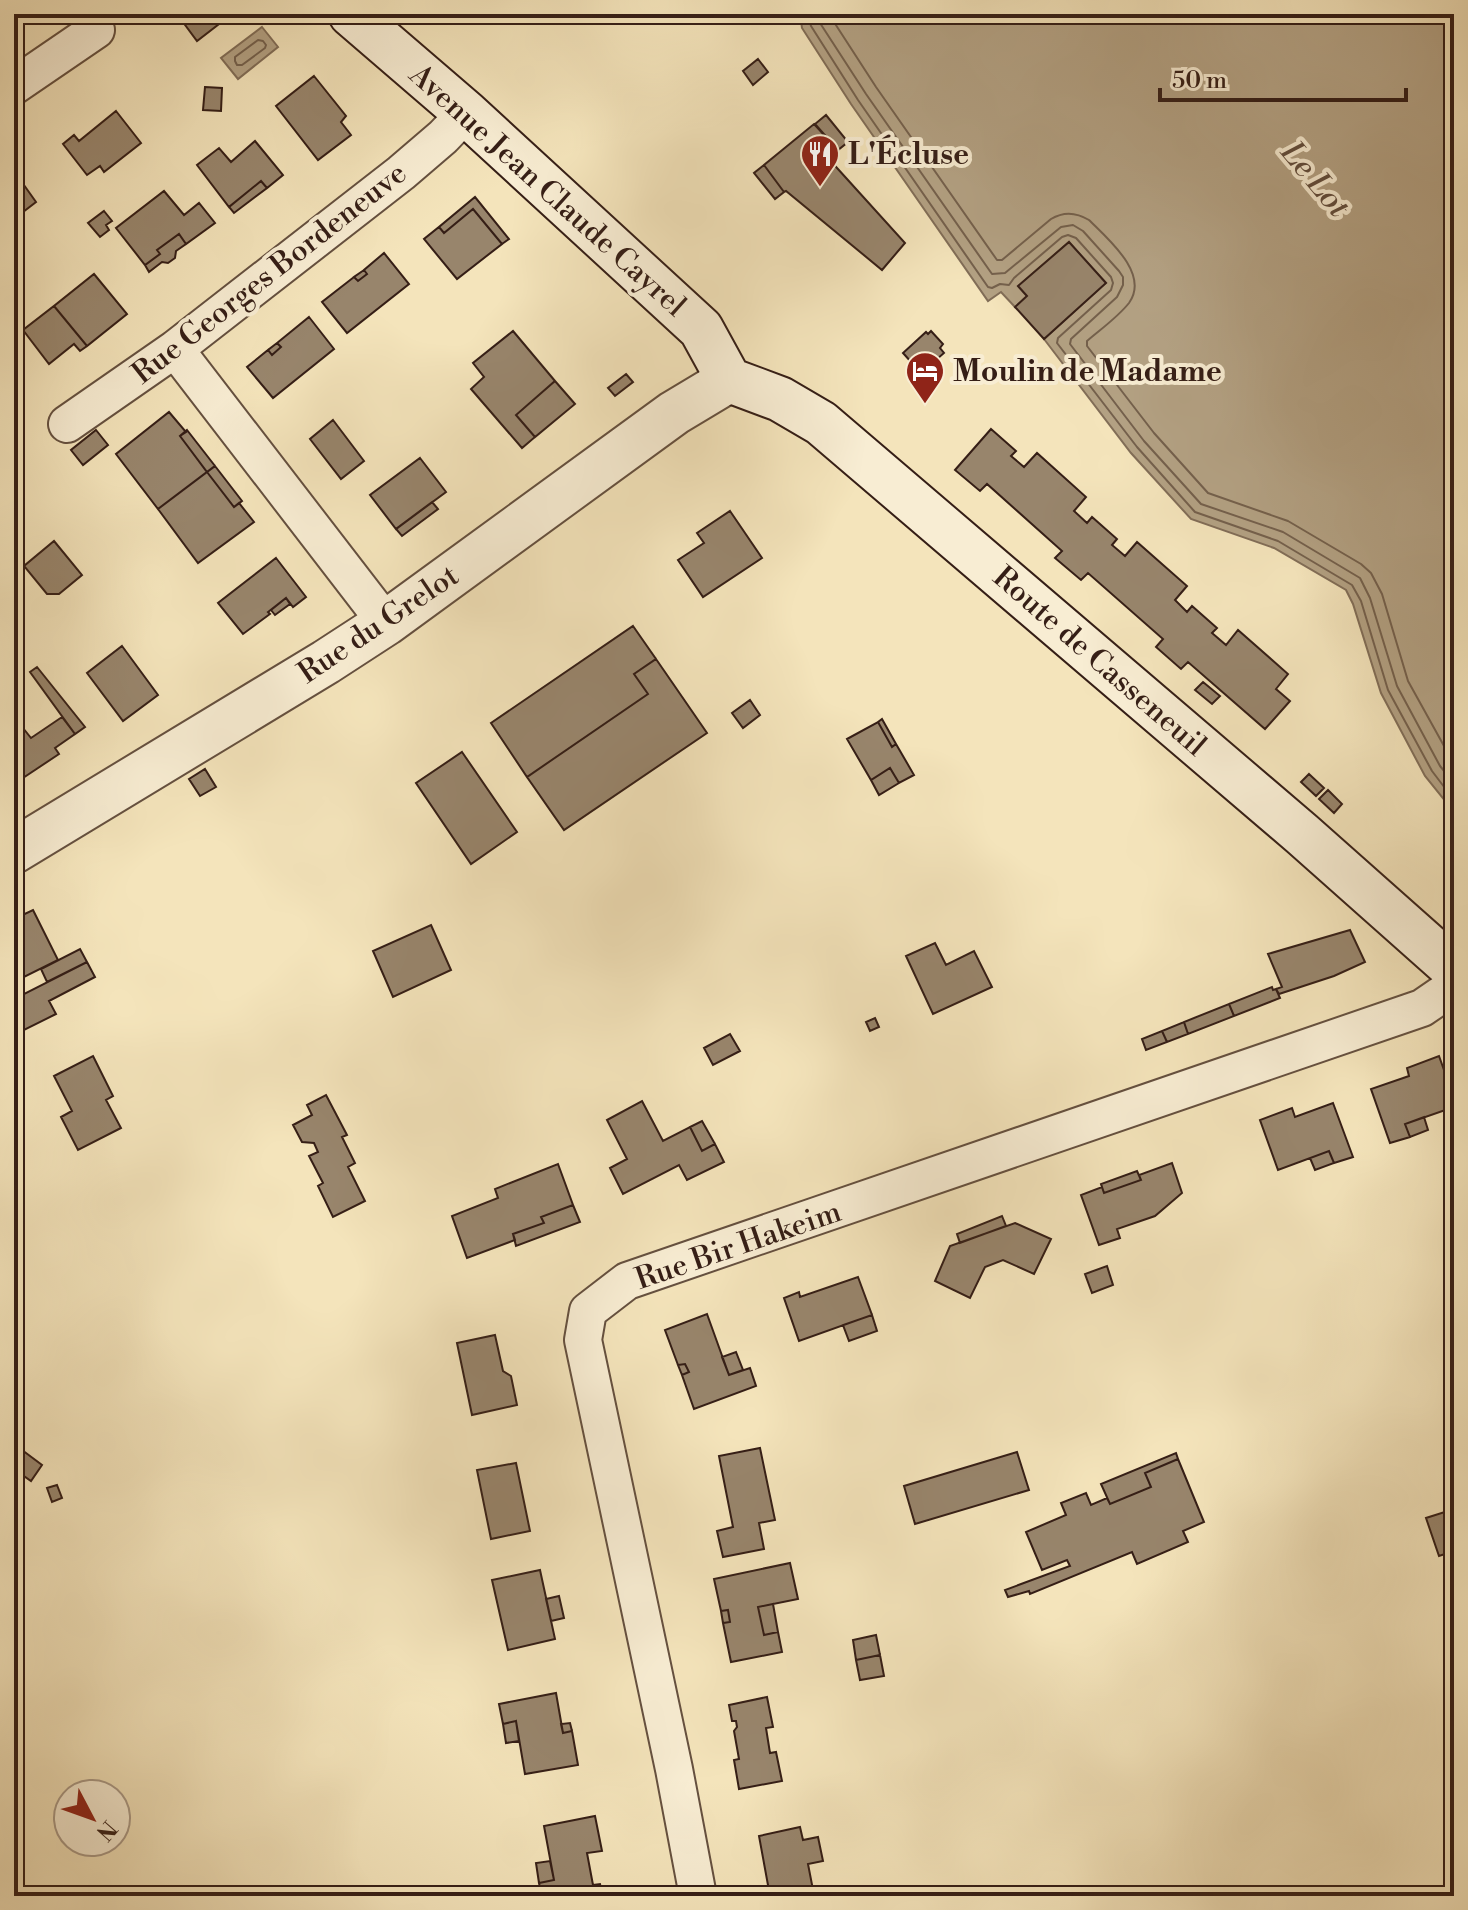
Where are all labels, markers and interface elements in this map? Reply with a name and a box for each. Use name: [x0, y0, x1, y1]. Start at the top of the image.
scale bar: [1160, 52, 1406, 102]
street label: Avenue Jean Claude Cayrel: [400, 56, 694, 325]
text: 50 m: [1172, 66, 1227, 96]
restaurant icon: L'Écluse: [799, 133, 841, 188]
water label: Le Lot: [1271, 133, 1359, 226]
place label: L'Écluse: [848, 134, 969, 174]
street label: Rue Georges Bordeneuve: [125, 155, 415, 393]
hotel icon: Moulin de Madame: [904, 350, 946, 405]
place label: Moulin de Madame: [953, 353, 1222, 391]
street label: Rue du Grelot: [291, 557, 466, 692]
street label: Route de Casseneuil: [985, 559, 1214, 765]
street label: Rue Bir Hakeim: [630, 1193, 846, 1299]
north arrow: [52, 1778, 132, 1858]
text: N: [90, 1815, 122, 1846]

